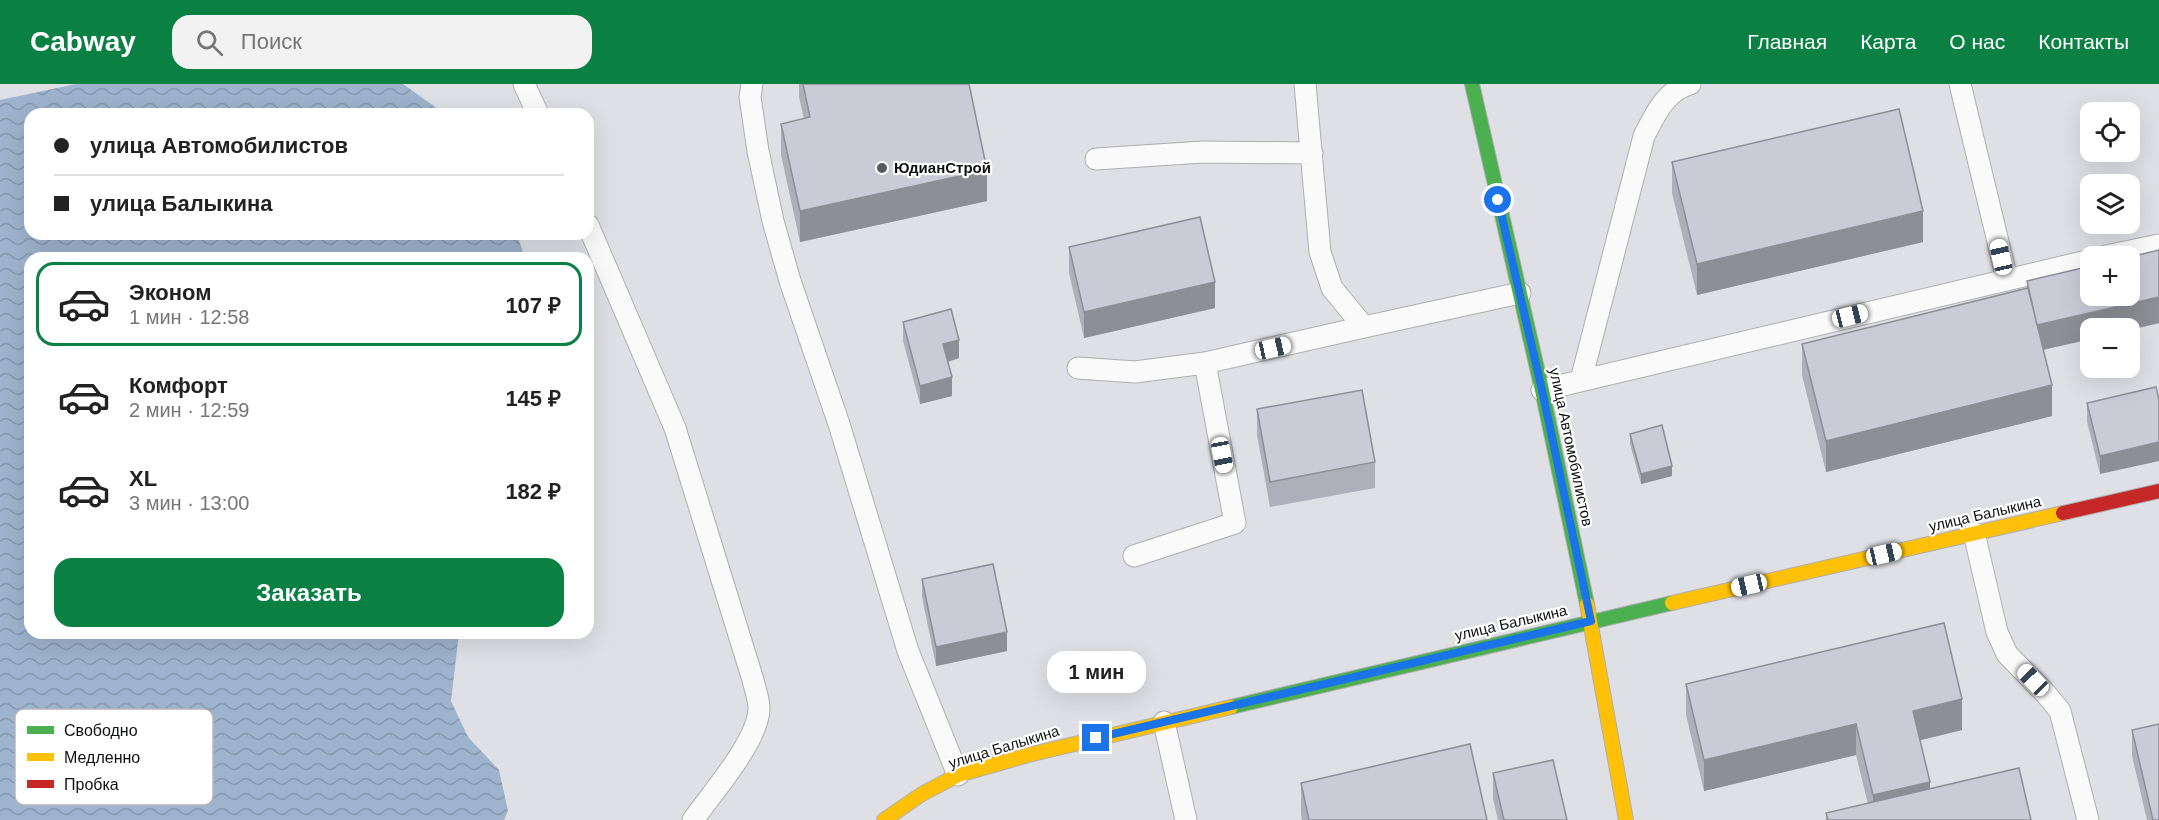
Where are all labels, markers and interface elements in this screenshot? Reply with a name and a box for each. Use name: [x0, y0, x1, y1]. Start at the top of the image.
search box: [172, 15, 592, 69]
text: Cabway: [30, 26, 136, 57]
icon: search: [193, 26, 226, 59]
text: Поиск: [241, 29, 302, 54]
text: Главная: [1747, 30, 1827, 53]
text: Карта: [1860, 30, 1916, 53]
text: О нас: [1949, 30, 2005, 53]
text: Контакты: [2038, 30, 2129, 53]
map controls: [2080, 102, 2140, 378]
button: locate: [2080, 102, 2140, 162]
text: улица Автомобилистов: [90, 133, 348, 158]
place label: ЮдианСтрой: [894, 159, 991, 176]
marker: ЮдианСтрой: [875, 161, 889, 175]
button: layers: [2080, 174, 2140, 234]
route start: [1484, 186, 1511, 213]
text: улица Балыкина: [90, 191, 272, 216]
car: [1988, 237, 2014, 277]
button: +: [2080, 246, 2140, 306]
icon: car: [57, 277, 111, 331]
text: Эконом: [129, 280, 212, 305]
text: 107 ₽: [505, 293, 561, 318]
car: [1830, 303, 1870, 329]
text: 1 мин · 12:58: [129, 306, 249, 328]
button: −: [2080, 318, 2140, 378]
car: [1253, 335, 1293, 361]
street label: улица Автомобилистов: [1546, 366, 1597, 528]
icon: car: [57, 370, 111, 424]
text: Комфорт: [129, 373, 228, 398]
text: 145 ₽: [505, 386, 561, 411]
text: 2 мин · 12:59: [129, 399, 249, 421]
car: [1210, 436, 1234, 474]
icon: car: [57, 463, 111, 517]
text: XL: [129, 466, 157, 491]
text: 182 ₽: [505, 479, 561, 504]
text: 3 мин · 13:00: [129, 492, 249, 514]
street label: улица Балыкина: [1927, 492, 2043, 535]
car: [1864, 541, 1904, 567]
button: Заказать: [54, 558, 564, 627]
car: [1729, 572, 1769, 598]
street label: улица Балыкина: [1453, 601, 1569, 644]
callout: 1 мин: [1046, 651, 1146, 693]
text: 1 мин: [1069, 661, 1124, 683]
car: [2014, 661, 2052, 699]
legend: [15, 709, 213, 805]
street label: улица Балыкина: [947, 721, 1062, 771]
text: Свободно: [64, 722, 138, 739]
route end: [1082, 724, 1109, 751]
text: Медленно: [64, 749, 140, 766]
text: Пробка: [64, 776, 119, 793]

